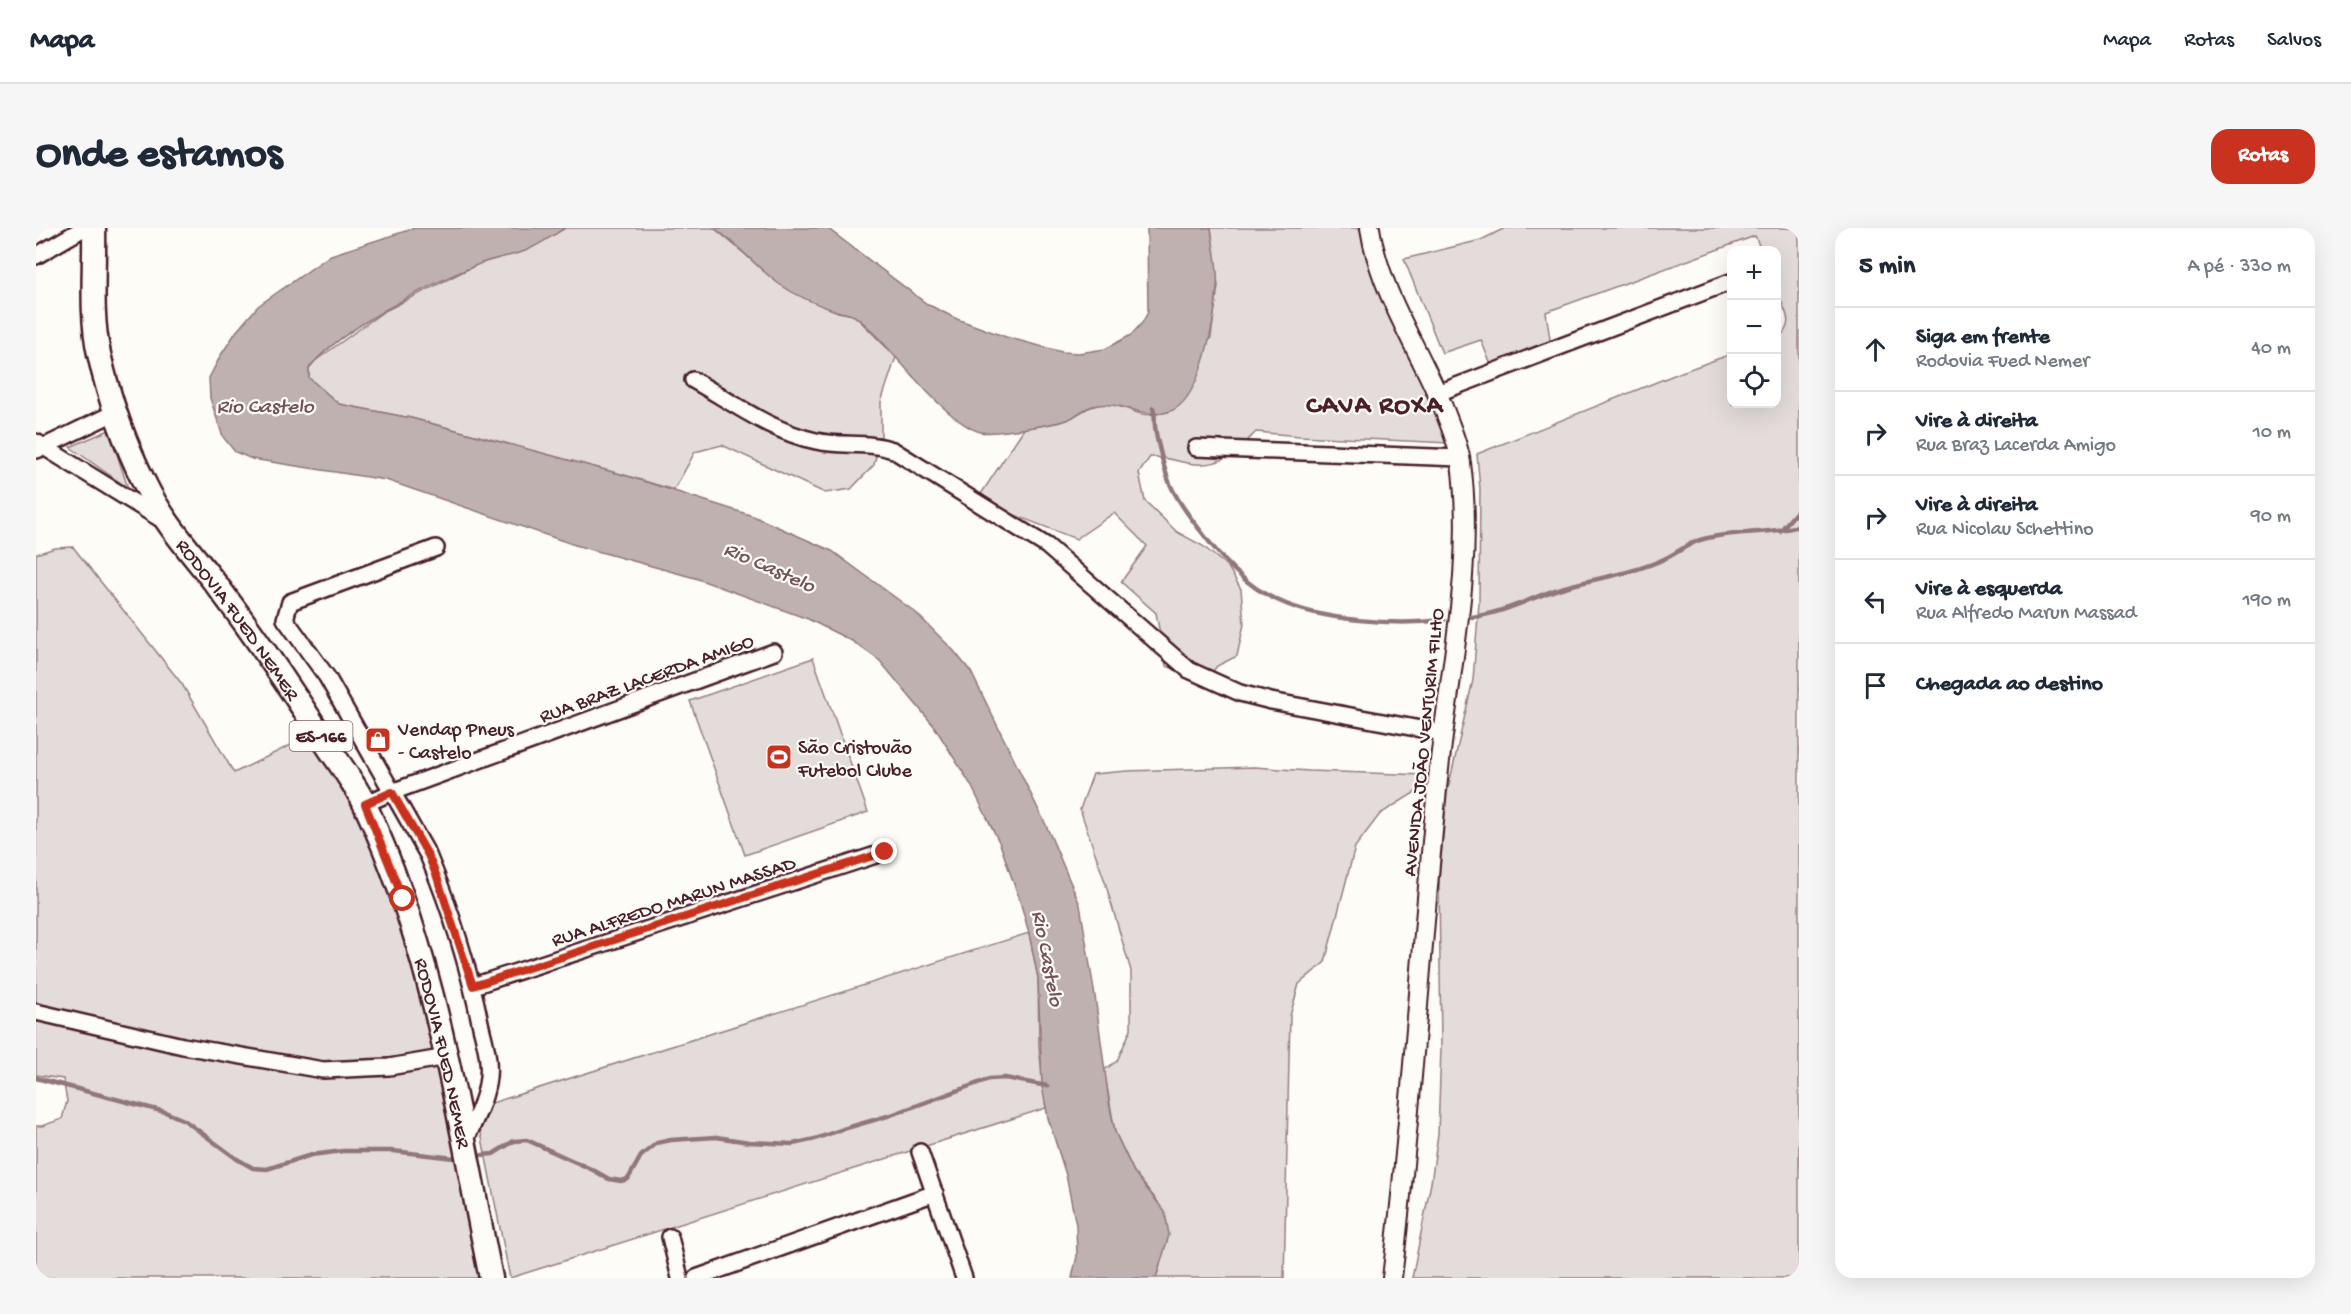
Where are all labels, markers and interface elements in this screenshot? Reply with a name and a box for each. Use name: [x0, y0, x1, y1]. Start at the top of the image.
text: Mapa: [30, 25, 94, 58]
text: Mapa: [2103, 29, 2151, 54]
text: Rotas: [2184, 29, 2234, 54]
text: Salvos: [2267, 29, 2321, 54]
button: Rotas: [2211, 129, 2315, 184]
text: Onde estamos: [36, 132, 282, 181]
map controls: [1727, 246, 1781, 408]
button: +: [1727, 246, 1781, 300]
text: 5 min: [1859, 252, 1915, 283]
text: A pé · 330 m: [2187, 256, 2291, 279]
button: −: [1727, 300, 1781, 354]
text: Siga em frente: [1916, 325, 2050, 351]
icon: ahead: [1859, 333, 1892, 366]
text: 40 m: [2251, 338, 2291, 361]
text: Rodovia Fued Nemer: [1916, 351, 2089, 374]
button: locate: [1727, 354, 1781, 408]
district label: CAVA ROXA: [1306, 392, 1444, 423]
water label: Rio Castelo: [216, 396, 315, 421]
text: Vire à direita: [1916, 409, 2038, 435]
icon: right: [1859, 417, 1892, 450]
text: 10 m: [2253, 422, 2291, 445]
text: Rua Braz Lacerda Amigo: [1916, 435, 2116, 458]
text: Vire à direita: [1916, 493, 2038, 519]
icon: right: [1859, 501, 1892, 534]
text: 90 m: [2251, 506, 2291, 529]
text: Rua Nicolau Schettino: [1916, 519, 2094, 542]
street label: RODOVIA FUED NEMER: [169, 535, 303, 707]
water label: Rio Castelo: [719, 538, 819, 601]
text: Vire à esquerda: [1916, 577, 2062, 603]
icon: left: [1859, 585, 1892, 618]
text: 190 m: [2243, 590, 2291, 613]
text: Rua Alfredo Marun Massad: [1916, 603, 2136, 626]
street label: AVENIDA JOÃO VENTURIM FILHO: [1399, 607, 1451, 878]
street label: RUA BRAZ LACERDA AMIGO: [537, 631, 757, 730]
icon: arrive: [1859, 669, 1892, 702]
text: Chegada ao destino: [1916, 672, 2103, 698]
place label: Vendap Pneus - Castelo: [397, 720, 515, 766]
road number: ES-166: [290, 721, 352, 751]
shop icon: Vendap Pneus - Castelo: [363, 725, 393, 755]
place label: São Cristovão Futebol Clube: [797, 738, 912, 784]
sports icon: São Cristovão Futebol Clube: [764, 742, 794, 772]
route end: [871, 838, 897, 864]
street label: RUA ALFREDO MARUN MASSAD: [549, 853, 800, 954]
route start: [389, 885, 415, 911]
water label: Rio Castelo: [1024, 909, 1067, 1010]
street label: RODOVIA FUED NEMER: [407, 956, 474, 1152]

